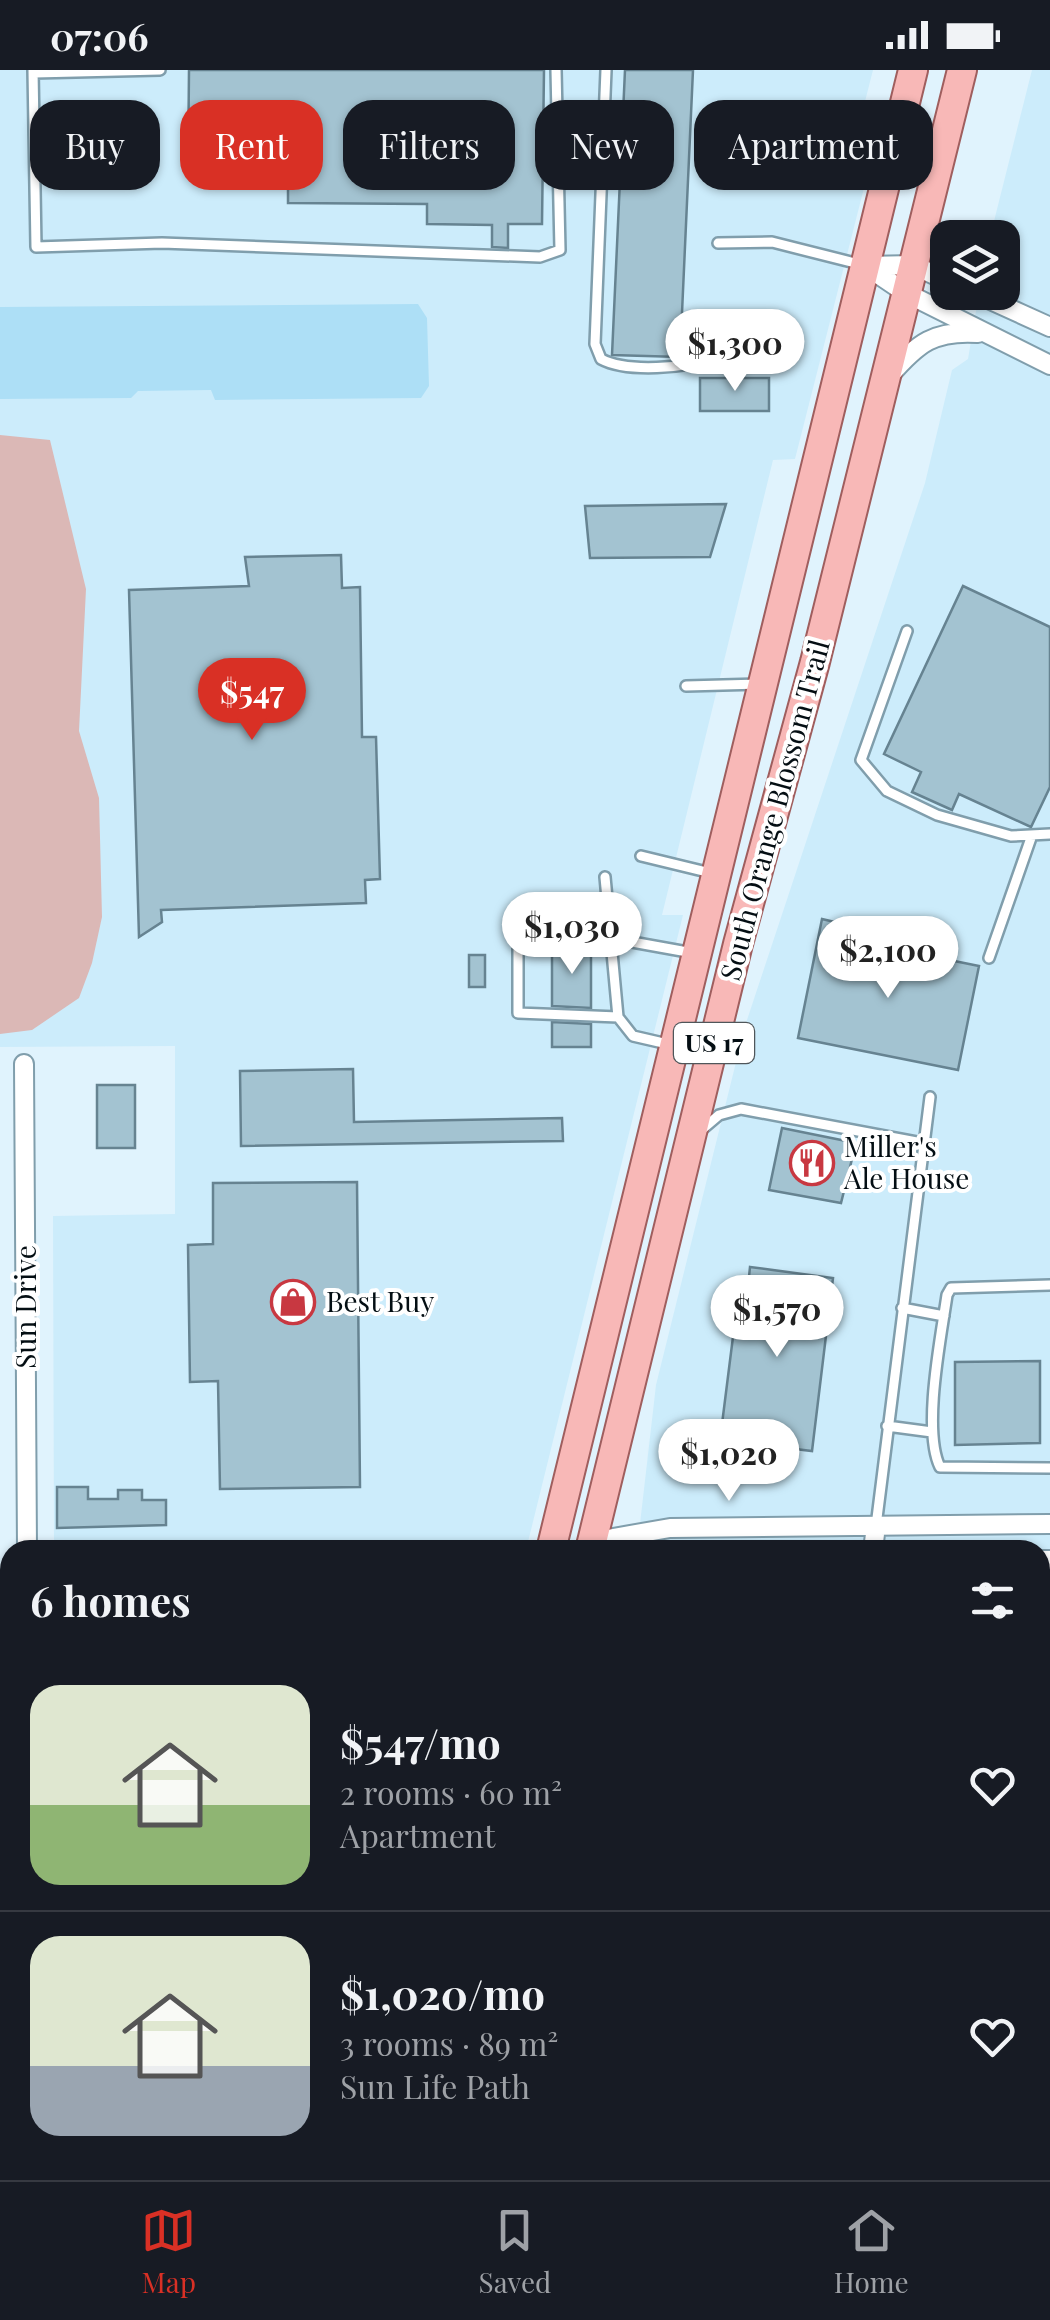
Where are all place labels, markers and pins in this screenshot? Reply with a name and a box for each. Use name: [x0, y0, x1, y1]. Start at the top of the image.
pin: $1,300: [654, 309, 816, 394]
pin: $547: [193, 658, 311, 743]
pin: $1,030: [491, 892, 653, 977]
pin: $2,100: [807, 916, 969, 1001]
place label: Miller's Ale House: [843, 1127, 970, 1196]
restaurant icon: Miller's Ale House: [789, 1140, 835, 1186]
pin: $1,570: [696, 1275, 858, 1360]
shop icon: Best Buy: [270, 1279, 316, 1325]
place label: Best Buy: [326, 1282, 434, 1319]
pin: $1,020: [648, 1419, 810, 1504]

